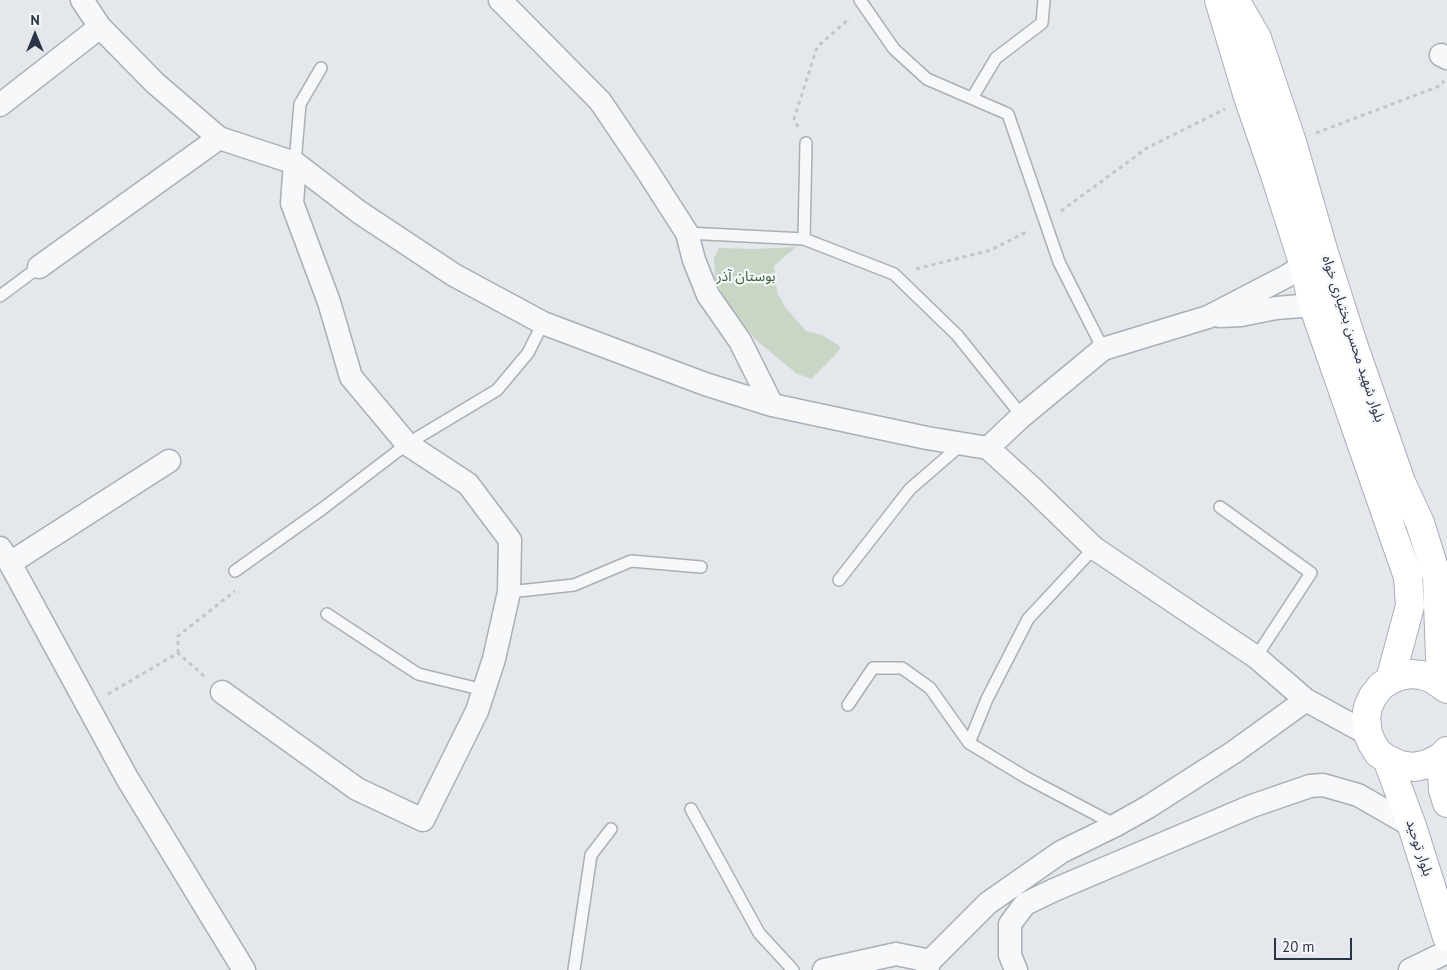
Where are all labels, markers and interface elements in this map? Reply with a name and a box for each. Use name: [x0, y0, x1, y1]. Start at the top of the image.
north arrow: [10, 10, 60, 60]
text: N: [30, 11, 40, 29]
street label: بلوار شهید محسن بختیاری خواه: [1318, 254, 1388, 424]
park label: بوستان آذر: [716, 269, 776, 285]
street label: بلوار توحید: [1402, 818, 1436, 878]
scale bar: [1277, 928, 1354, 960]
text: 20 m: [1282, 937, 1315, 956]

